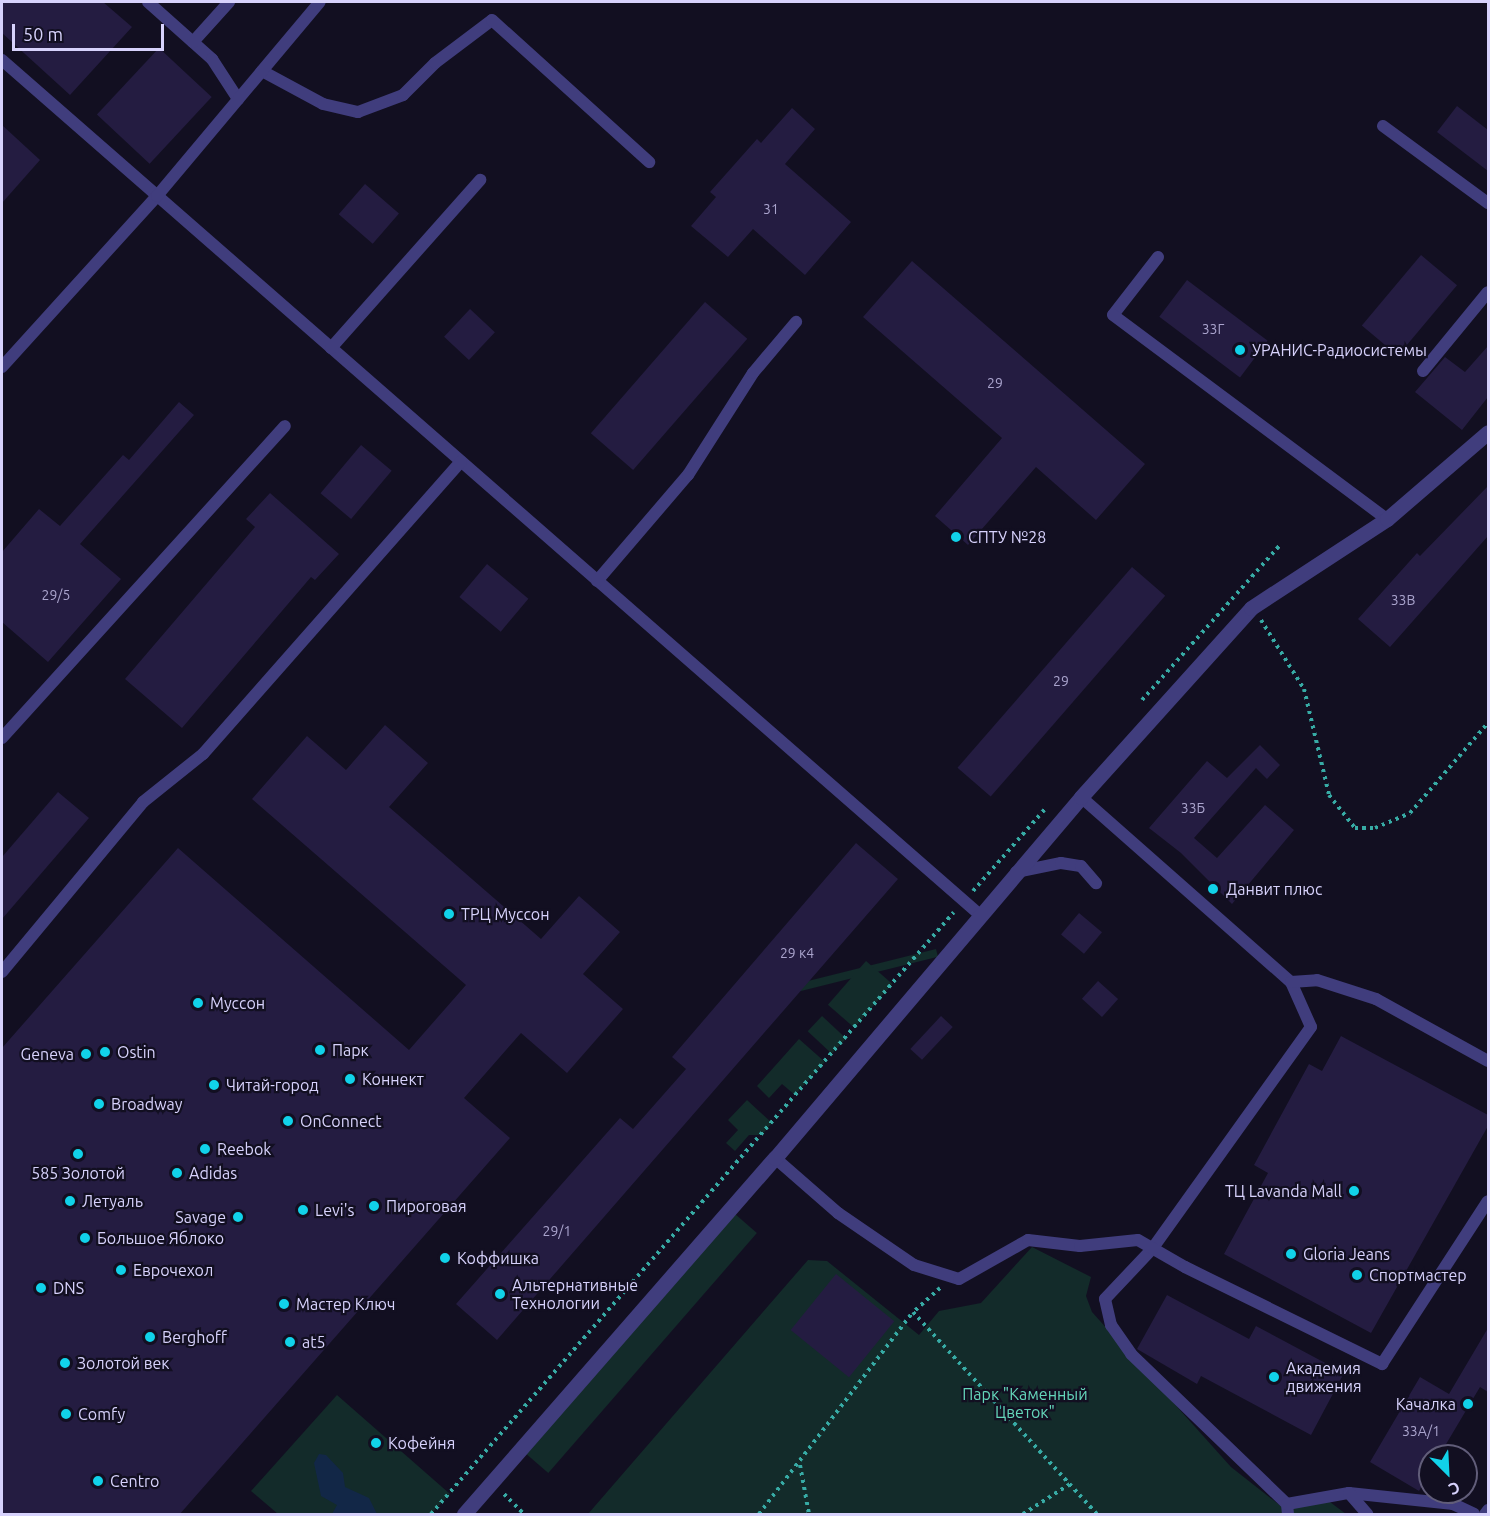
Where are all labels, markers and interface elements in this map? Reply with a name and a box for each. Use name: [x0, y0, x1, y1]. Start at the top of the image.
scale bar: [15, 12, 166, 50]
text: 50 m: [23, 24, 63, 44]
house number: 31: [763, 201, 779, 217]
house number: 33Г: [1202, 321, 1224, 337]
place label: УРАНИС-Радиосистемы: [1252, 340, 1427, 360]
marker: УРАНИС-Радиосистемы: [1233, 343, 1247, 357]
house number: 29: [987, 375, 1003, 391]
place label: СПТУ №28: [968, 527, 1046, 547]
marker: СПТУ №28: [949, 530, 963, 544]
house number: 29/5: [42, 587, 70, 603]
house number: 33В: [1391, 592, 1415, 608]
house number: 29: [1053, 673, 1069, 689]
house number: 33Б: [1181, 800, 1205, 816]
place label: Данвит плюс: [1226, 879, 1322, 899]
marker: Данвит плюс: [1204, 880, 1222, 898]
place label: ТРЦ Муссон: [461, 904, 550, 924]
marker: ТРЦ Муссон: [442, 907, 456, 921]
house number: 29 к4: [780, 945, 814, 961]
place label: Муссон: [210, 993, 265, 1013]
marker: Муссон: [191, 996, 205, 1010]
place label: Парк: [332, 1040, 369, 1060]
place label: Ostin: [117, 1042, 156, 1062]
marker: Парк: [313, 1043, 327, 1057]
place label: Geneva: [21, 1044, 74, 1064]
marker: Ostin: [98, 1045, 112, 1059]
marker: Geneva: [79, 1047, 93, 1061]
place label: Коннект: [362, 1069, 424, 1089]
marker: Коннект: [343, 1072, 357, 1086]
place label: Читай-город: [226, 1075, 319, 1095]
marker: Читай-город: [207, 1078, 221, 1092]
place label: Broadway: [111, 1094, 182, 1114]
marker: Broadway: [92, 1097, 106, 1111]
place label: OnConnect: [300, 1111, 382, 1131]
marker: OnConnect: [281, 1114, 295, 1128]
place label: Reebok: [217, 1139, 271, 1159]
marker: Reebok: [198, 1142, 212, 1156]
marker: 585 Золотой: [71, 1147, 85, 1161]
place label: 585 Золотой: [31, 1163, 125, 1183]
place label: Adidas: [189, 1163, 237, 1183]
marker: Adidas: [170, 1166, 184, 1180]
place label: ТЦ Lavanda Mall: [1225, 1181, 1342, 1201]
marker: ТЦ Lavanda Mall: [1347, 1184, 1361, 1198]
place label: Летуаль: [82, 1191, 143, 1211]
marker: Летуаль: [63, 1194, 77, 1208]
place label: Пироговая: [386, 1196, 467, 1216]
marker: Пироговая: [367, 1199, 381, 1213]
place label: Levi's: [315, 1200, 354, 1220]
marker: Levi's: [296, 1203, 310, 1217]
place label: Savage: [175, 1207, 226, 1227]
marker: Savage: [231, 1210, 245, 1224]
house number: 29/1: [543, 1223, 571, 1239]
place label: Большое Яблоко: [97, 1228, 224, 1248]
marker: Большое Яблоко: [78, 1231, 92, 1245]
place label: Gloria Jeans: [1303, 1244, 1390, 1264]
marker: Gloria Jeans: [1284, 1247, 1298, 1261]
place label: Коффишка: [457, 1248, 539, 1268]
marker: Коффишка: [438, 1251, 452, 1265]
place label: Еврочехол: [133, 1260, 213, 1280]
marker: Еврочехол: [114, 1263, 128, 1277]
place label: Спортмастер: [1369, 1265, 1467, 1285]
marker: Спортмастер: [1350, 1268, 1364, 1282]
place label: Альтернативные Технологии: [512, 1275, 638, 1313]
place label: DNS: [53, 1278, 84, 1298]
marker: DNS: [34, 1281, 48, 1295]
marker: Альтернативные Технологии: [493, 1287, 507, 1301]
place label: Мастер Ключ: [296, 1294, 395, 1314]
marker: Мастер Ключ: [277, 1297, 291, 1311]
place label: Berghoff: [162, 1327, 227, 1347]
marker: Berghoff: [143, 1330, 157, 1344]
place label: at5: [302, 1332, 326, 1352]
marker: at5: [283, 1335, 297, 1349]
place label: Золотой век: [77, 1353, 170, 1373]
marker: Золотой век: [58, 1356, 72, 1370]
place label: Академия движения: [1286, 1358, 1362, 1396]
marker: Академия движения: [1267, 1370, 1281, 1384]
park label: Парк "Каменный Цветок": [962, 1384, 1088, 1422]
place label: Качалка: [1396, 1394, 1456, 1414]
marker: Качалка: [1461, 1397, 1475, 1411]
place label: Comfy: [78, 1404, 125, 1424]
marker: Comfy: [59, 1407, 73, 1421]
house number: 33А/1: [1402, 1423, 1440, 1439]
place label: Кофейня: [388, 1433, 455, 1453]
marker: Кофейня: [369, 1436, 383, 1450]
north arrow: [1418, 1444, 1478, 1504]
place label: Centro: [110, 1471, 159, 1491]
marker: Centro: [91, 1474, 105, 1488]
text: С: [1446, 1478, 1463, 1499]

